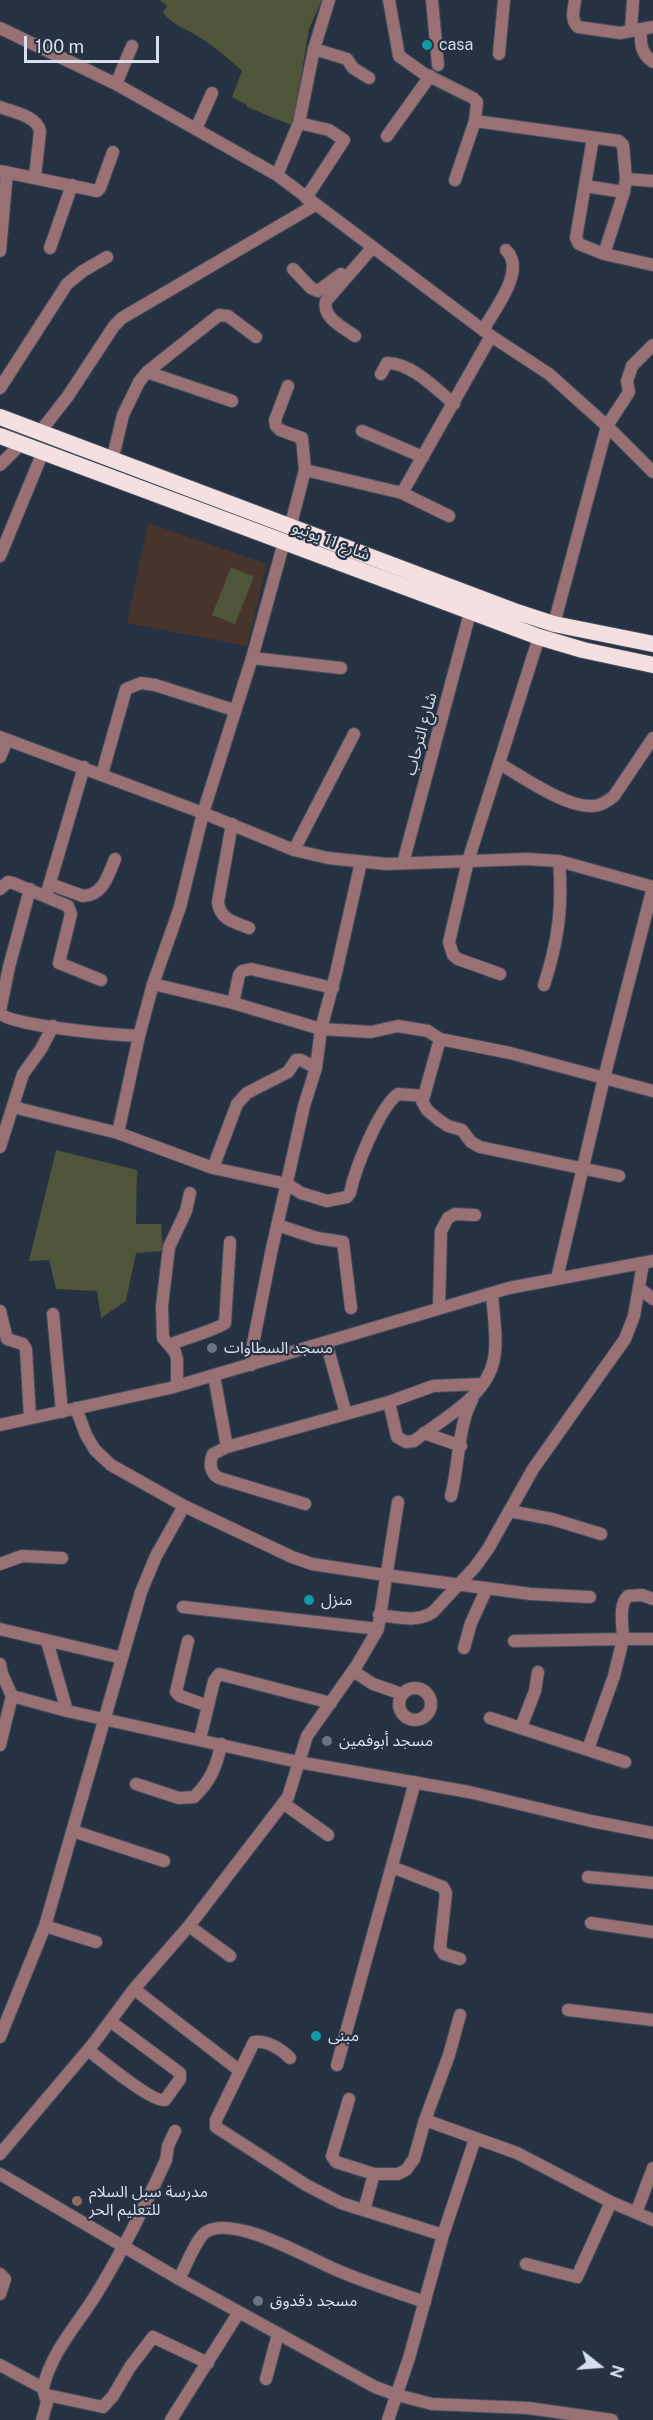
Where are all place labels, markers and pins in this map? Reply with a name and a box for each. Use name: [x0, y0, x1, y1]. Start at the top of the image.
place label: casa: [439, 35, 473, 55]
marker: casa: [420, 38, 434, 52]
place label: مسجد السطاوات: [224, 1338, 333, 1358]
marker: مسجد السطاوات: [205, 1341, 219, 1355]
place label: منزل: [321, 1590, 352, 1610]
marker: منزل: [302, 1593, 316, 1607]
place label: مسجد أبوفمين: [339, 1731, 433, 1751]
marker: مسجد أبوفمين: [320, 1734, 334, 1748]
place label: مبنى: [328, 2026, 359, 2046]
marker: مبنى: [309, 2029, 323, 2043]
place label: مدرسة سبل السلام للتعليم الحر: [89, 2182, 208, 2220]
marker: مدرسة سبل السلام للتعليم الحر: [70, 2194, 84, 2208]
place label: مسجد دقدوق: [270, 2291, 357, 2311]
marker: مسجد دقدوق: [251, 2294, 265, 2308]

